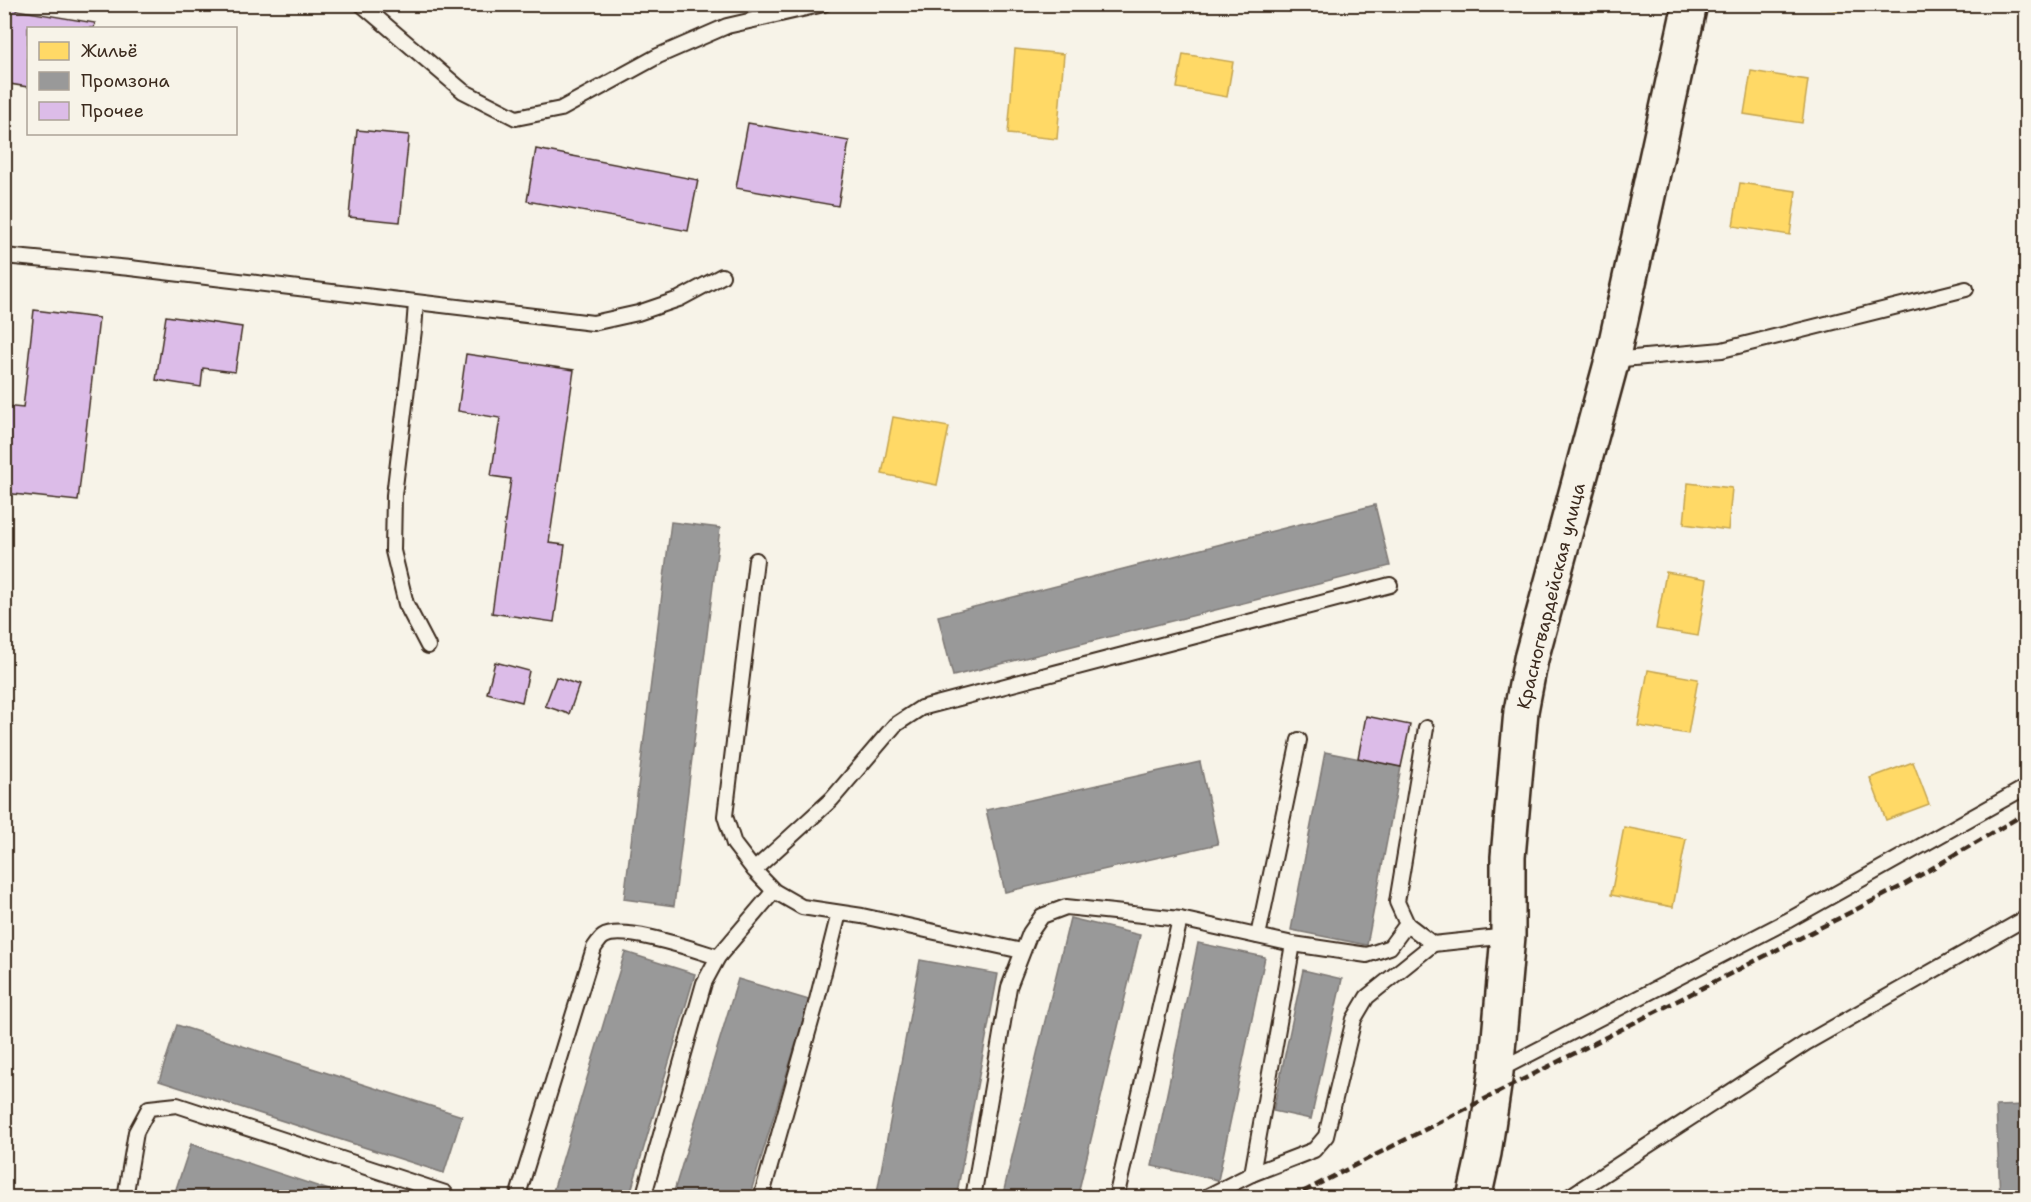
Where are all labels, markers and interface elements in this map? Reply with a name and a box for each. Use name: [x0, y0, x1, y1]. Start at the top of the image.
legend: [27, 27, 237, 135]
text: Жильё: [81, 39, 138, 63]
text: Промзона: [81, 69, 170, 93]
text: Прочее: [81, 99, 144, 123]
street label: Красногвардейская улица: [1511, 480, 1591, 712]

